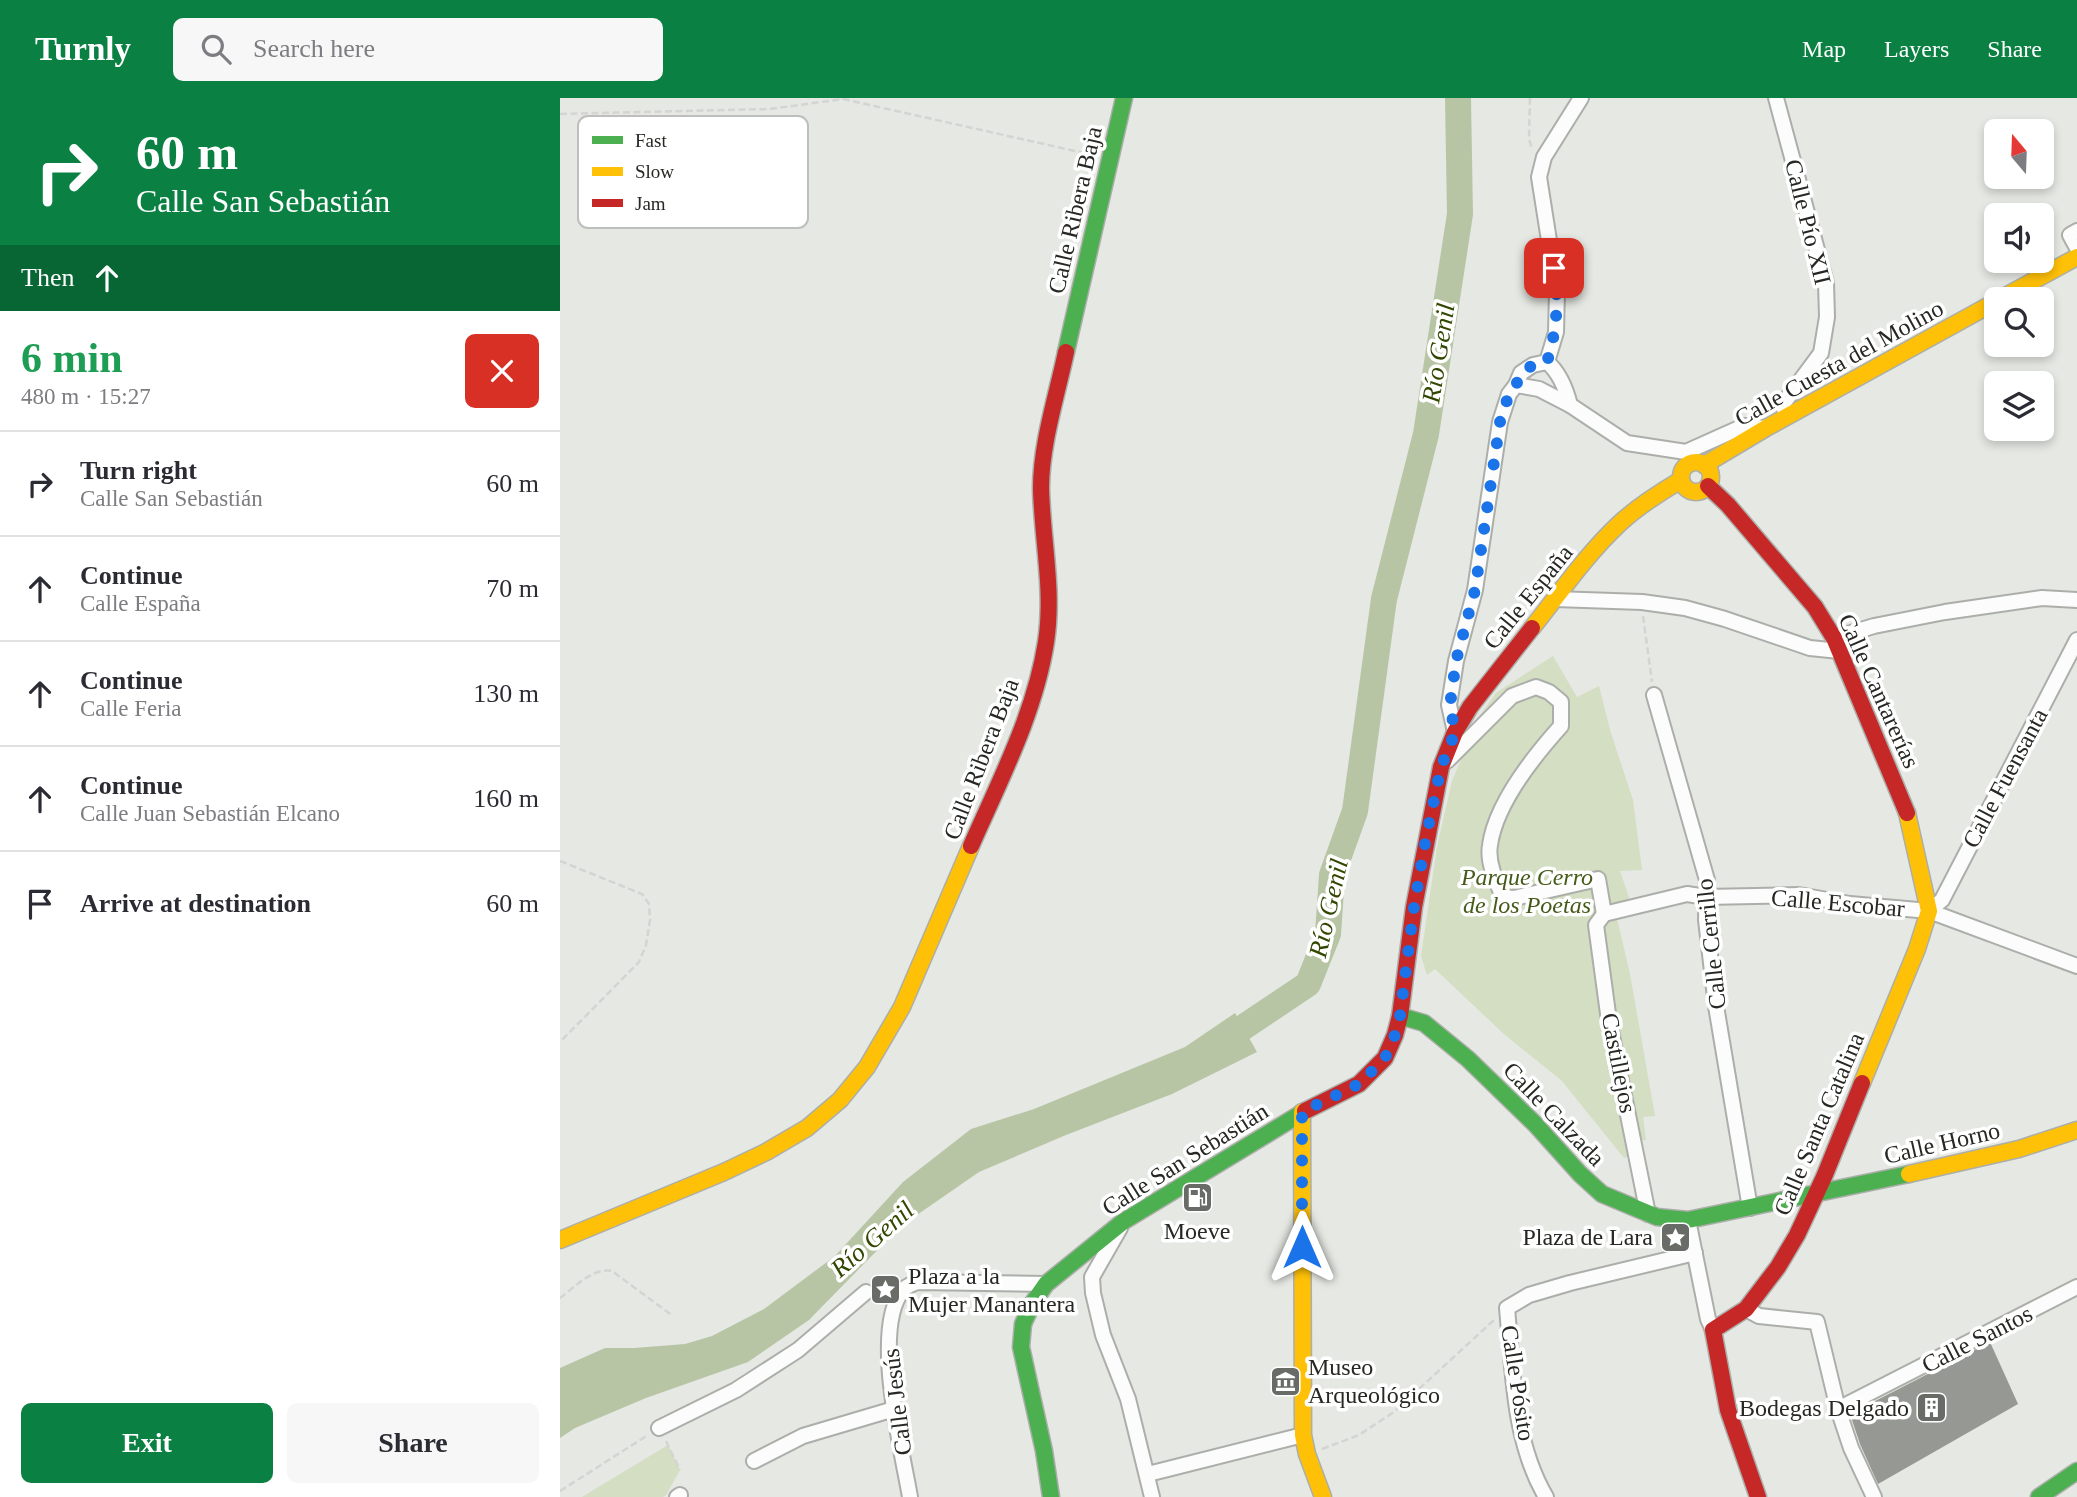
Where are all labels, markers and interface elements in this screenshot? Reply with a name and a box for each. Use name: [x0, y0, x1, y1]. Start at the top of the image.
search box: [173, 18, 663, 81]
icon: search: [197, 30, 235, 68]
text: Turnly: [35, 31, 131, 67]
text: Search here: [253, 34, 375, 63]
text: Map: [1802, 36, 1846, 62]
text: Layers: [1884, 36, 1949, 62]
text: Share: [1987, 36, 2042, 62]
legend: [578, 116, 808, 228]
north arrow: [1984, 119, 2054, 189]
map controls: [1984, 119, 2054, 441]
street label: Calle Ribera Baja: [1043, 124, 1107, 296]
text: 60 m: [136, 125, 238, 180]
icon: right: [21, 126, 112, 217]
text: Fast: [635, 130, 667, 151]
street label: Calle Pío XII: [1780, 157, 1836, 287]
text: Slow: [635, 161, 674, 182]
text: Calle San Sebastián: [136, 183, 390, 219]
text: Jam: [635, 193, 666, 214]
button: sound: [1984, 203, 2054, 273]
pin: [1524, 238, 1584, 298]
icon: arrive: [1535, 249, 1573, 287]
icon: ahead: [88, 259, 126, 297]
text: Then: [21, 263, 74, 292]
button: search: [1984, 287, 2054, 357]
street label: Calle Cuesta del Molino: [1730, 295, 1948, 431]
water label: Río Genil: [1416, 301, 1461, 406]
button: close: [465, 334, 539, 408]
text: 6 min: [21, 335, 123, 381]
button: layers: [1984, 371, 2054, 441]
text: 480 m · 15:27: [21, 384, 151, 409]
text: Turn right: [80, 456, 197, 485]
icon: right: [21, 465, 59, 503]
text: 60 m: [486, 469, 539, 498]
text: Calle San Sebastián: [80, 486, 263, 511]
street label: Calle España: [1478, 540, 1578, 654]
text: Continue: [80, 561, 183, 590]
icon: ahead: [21, 570, 59, 608]
text: 70 m: [486, 574, 539, 603]
text: Calle España: [80, 591, 201, 616]
street label: Calle Cantarerías: [1833, 610, 1925, 772]
text: Continue: [80, 666, 183, 695]
street label: Calle Ribera Baja: [938, 674, 1024, 843]
icon: ahead: [21, 675, 59, 713]
text: 130 m: [473, 679, 539, 708]
text: Calle Feria: [80, 696, 182, 721]
street label: Calle Fuensanta: [1957, 704, 2053, 852]
text: Continue: [80, 771, 183, 800]
icon: ahead: [21, 780, 59, 818]
text: 160 m: [473, 784, 539, 813]
text: Calle Juan Sebastián Elcano: [80, 801, 340, 826]
water label: Río Genil: [1303, 856, 1354, 961]
park label: Parque Cerro de los Poetas: [1460, 864, 1593, 918]
street label: Calle Cerrillo: [1691, 877, 1731, 1011]
street label: Calle Escobar: [1770, 884, 1906, 922]
icon: arrive: [21, 885, 59, 923]
text: Arrive at destination: [80, 889, 311, 918]
text: 60 m: [486, 889, 539, 918]
street label: Castillejos: [1597, 1011, 1641, 1115]
street label: Calle Santa Catalina: [1769, 1028, 1869, 1219]
street label: Calle Calzada: [1498, 1057, 1610, 1171]
street label: Calle San Sebastián: [1097, 1097, 1273, 1221]
street label: Calle Horno: [1882, 1117, 2002, 1169]
fuel station icon: Moeve: [1180, 1180, 1214, 1214]
water label: Río Genil: [824, 1196, 920, 1284]
position arrow: [1265, 1210, 1339, 1284]
place label: Moeve: [1164, 1218, 1230, 1244]
place icon: Plaza de Lara: [1659, 1220, 1693, 1254]
place label: Plaza de Lara: [1522, 1224, 1653, 1250]
place label: Plaza a la Mujer Manantera: [908, 1263, 1076, 1317]
place icon: Plaza a la Mujer Manantera: [868, 1273, 902, 1307]
street label: Calle Santos: [1917, 1300, 2037, 1378]
street label: Calle Pósito: [1496, 1323, 1540, 1443]
street label: Calle Jesús: [878, 1347, 916, 1457]
place label: Museo Arqueológico: [1308, 1354, 1440, 1408]
museum icon: Museo Arqueológico: [1268, 1364, 1302, 1398]
building icon: Bodegas Delgado: [1915, 1391, 1949, 1425]
place label: Bodegas Delgado: [1739, 1395, 1909, 1421]
button: Exit: [21, 1403, 273, 1483]
button: Share: [287, 1403, 539, 1483]

